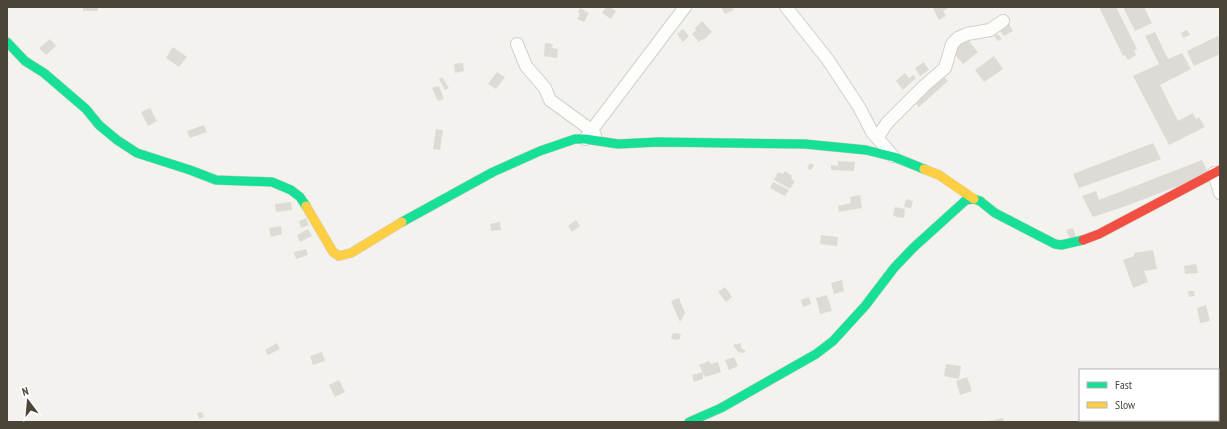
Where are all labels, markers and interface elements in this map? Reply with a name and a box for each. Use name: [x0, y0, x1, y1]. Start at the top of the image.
legend: [1079, 369, 1219, 421]
text: Fast: [1115, 377, 1133, 392]
north arrow: [8, 381, 48, 421]
text: N: [20, 384, 30, 399]
text: Slow: [1115, 397, 1136, 412]

